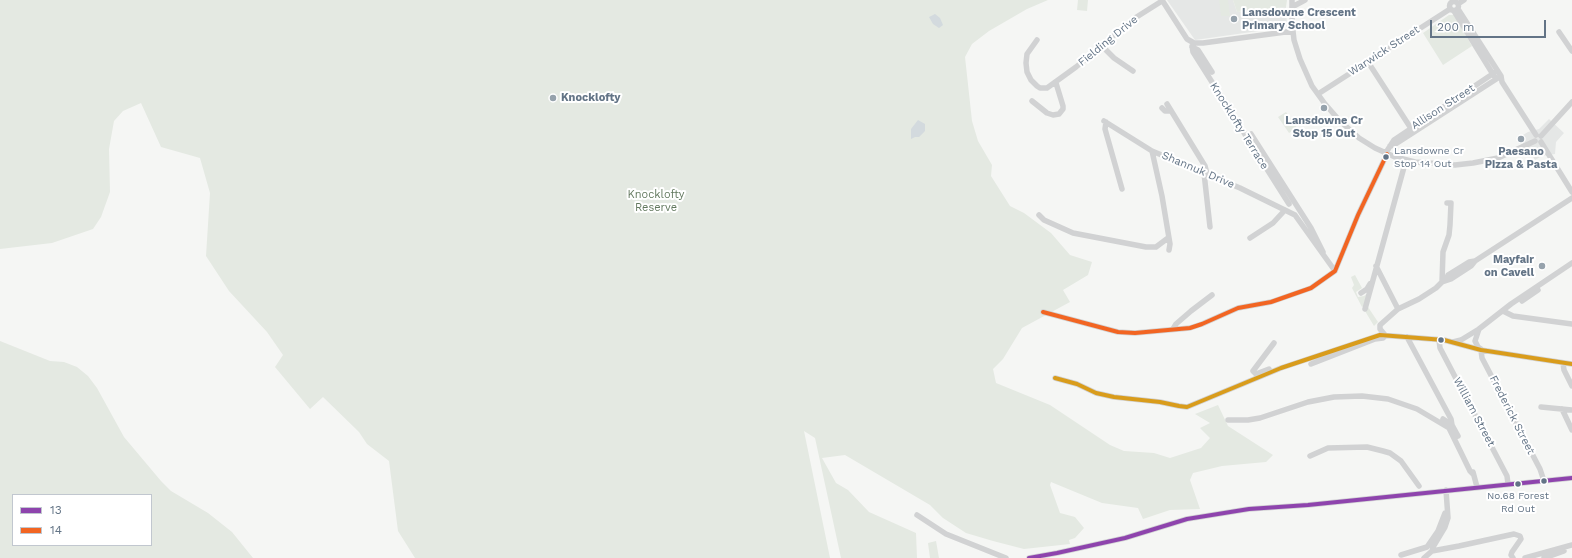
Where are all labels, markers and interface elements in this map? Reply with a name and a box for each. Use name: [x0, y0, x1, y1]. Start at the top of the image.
place label: Lansdowne Crescent Primary School: [1242, 6, 1356, 32]
scale bar: [1432, 12, 1548, 38]
street label: Fielding Drive: [1076, 13, 1140, 69]
marker: Lansdowne Crescent Primary School: [1229, 14, 1239, 24]
text: 200 m: [1437, 20, 1474, 34]
street label: Warwick Street: [1346, 23, 1422, 79]
street label: Knocklofty Terrace: [1207, 80, 1271, 172]
street label: Allison Street: [1409, 82, 1477, 132]
place label: Knocklofty: [561, 91, 620, 105]
marker: Knocklofty: [548, 93, 558, 103]
marker: Lansdowne Cr Stop 15 Out: [1319, 103, 1329, 113]
place label: Lansdowne Cr Stop 15 Out: [1285, 114, 1363, 140]
marker: Paesano Pizza & Pasta: [1516, 134, 1526, 144]
place label: Lansdowne Cr Stop 14 Out: [1394, 145, 1464, 168]
place label: Paesano Pizza & Pasta: [1485, 145, 1557, 171]
street label: Shannuk Drive: [1160, 149, 1236, 191]
marker: Lansdowne Cr Stop 14 Out: [1381, 152, 1391, 162]
park label: Knocklofty Reserve: [628, 188, 684, 214]
place label: Mayfair on Cavell: [1484, 253, 1534, 279]
marker: Mayfair on Cavell: [1537, 261, 1547, 271]
unlabelled marker: [1436, 335, 1446, 345]
street label: Frederick Street: [1486, 373, 1538, 457]
street label: William Street: [1450, 375, 1498, 449]
unlabelled marker: [1539, 476, 1549, 486]
marker: No.68 Forest Rd Out: [1513, 479, 1523, 489]
place label: No.68 Forest Rd Out: [1487, 490, 1549, 514]
legend: [12, 494, 152, 546]
text: 13: [50, 503, 62, 517]
text: 14: [50, 523, 62, 537]

